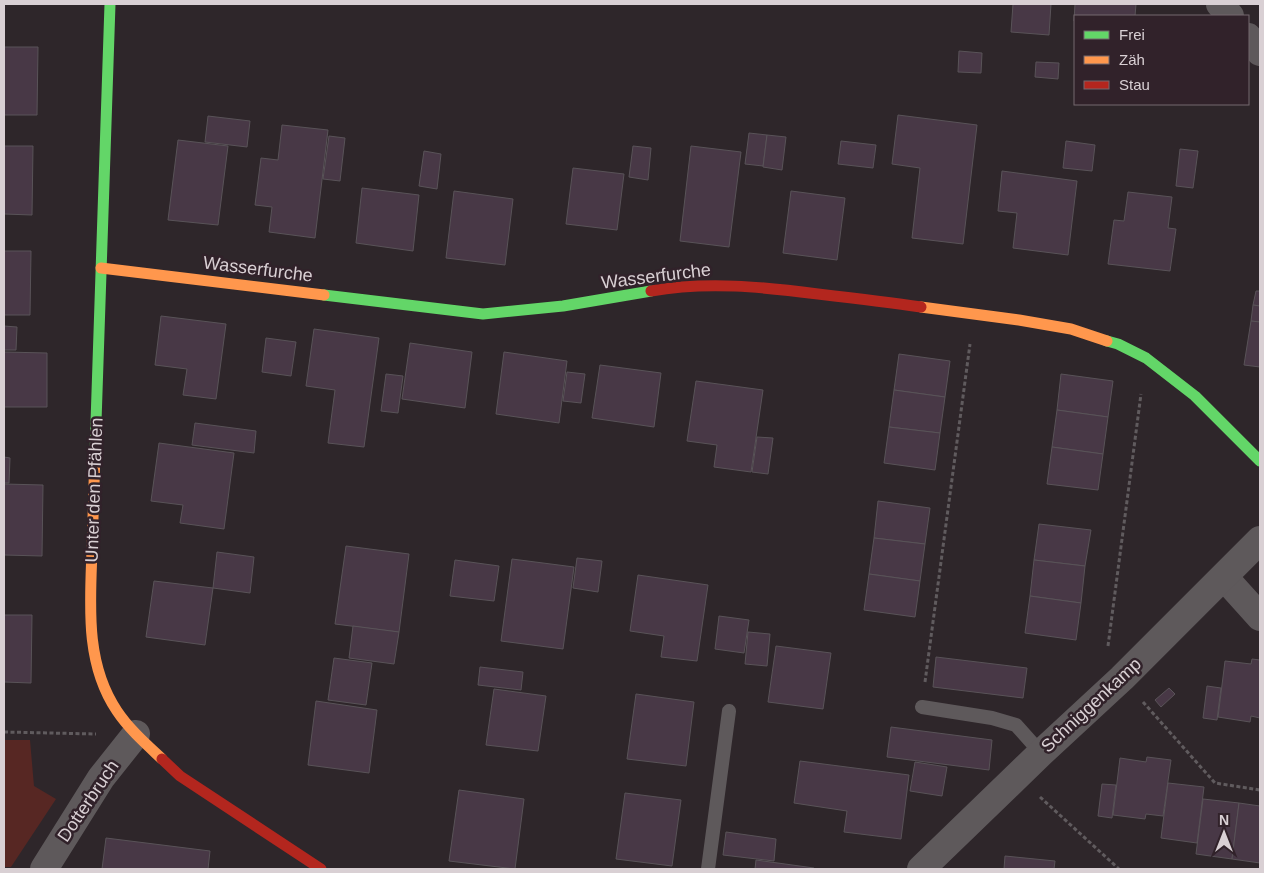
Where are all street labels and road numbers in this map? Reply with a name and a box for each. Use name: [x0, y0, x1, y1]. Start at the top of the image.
street label: Wasserfurche: [202, 252, 314, 286]
street label: Wasserfurche: [600, 259, 712, 293]
street label: Unter den Pfählen: [81, 417, 107, 563]
street label: Schniggenkamp: [1037, 654, 1145, 756]
street label: Dotterbruch: [53, 756, 123, 846]

